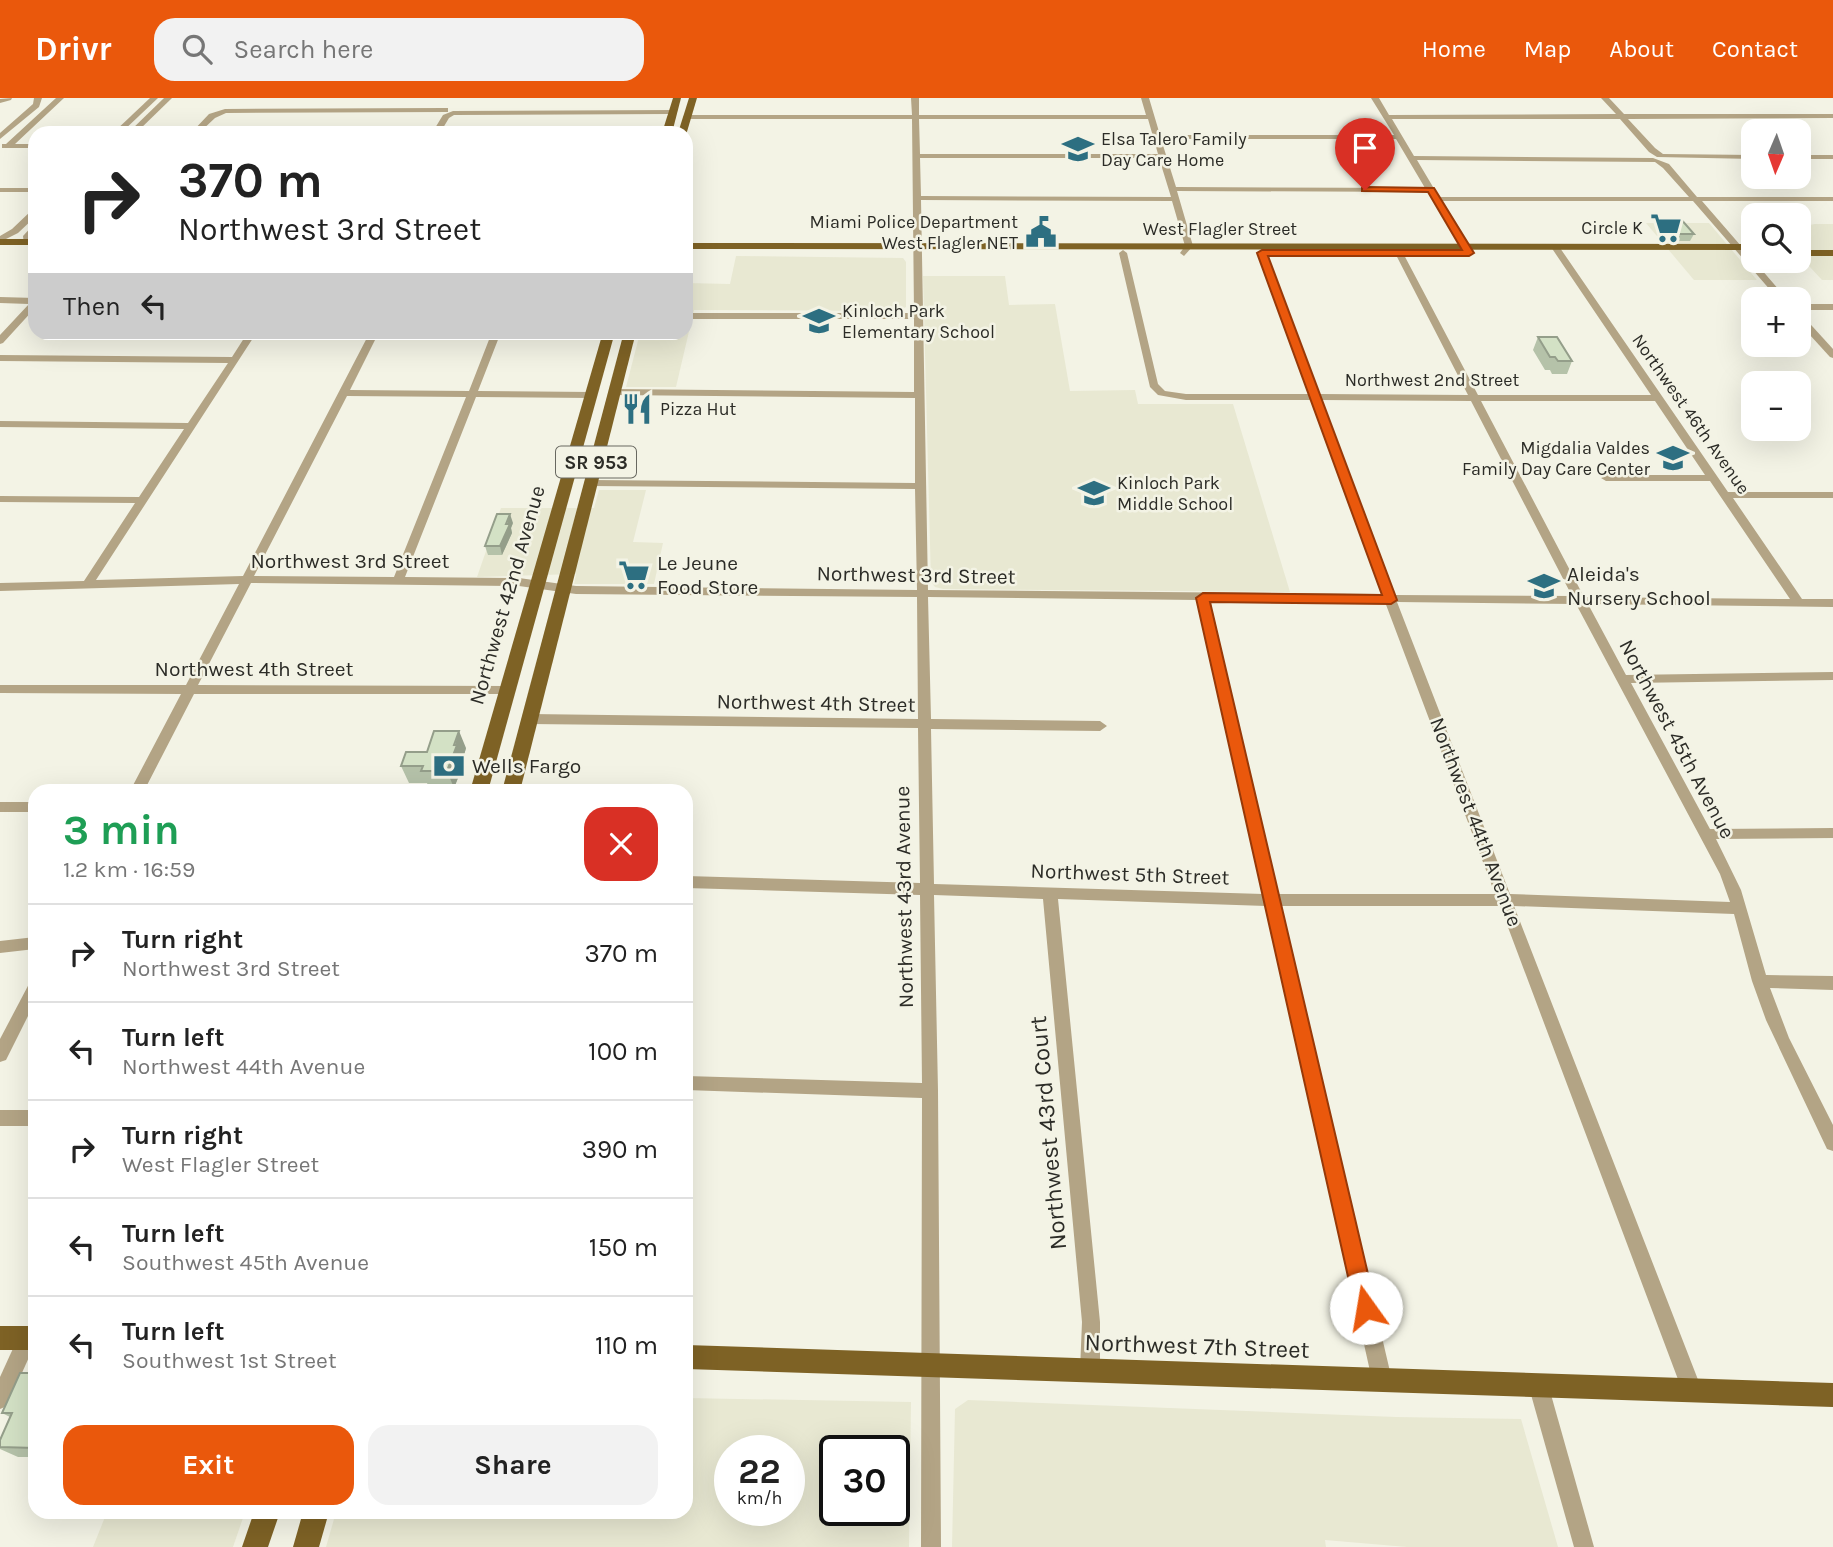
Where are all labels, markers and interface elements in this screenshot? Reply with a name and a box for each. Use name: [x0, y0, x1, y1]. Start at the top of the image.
search box: [154, 18, 644, 81]
text: Drivr: [35, 30, 112, 68]
icon: search: [178, 30, 216, 68]
text: Search here: [234, 34, 373, 65]
text: Home: [1422, 35, 1486, 63]
text: Map: [1524, 35, 1571, 63]
text: About: [1609, 35, 1674, 63]
text: Contact: [1712, 35, 1798, 63]
pin: [1335, 118, 1395, 190]
north arrow: [1741, 119, 1811, 189]
map controls: [1741, 119, 1811, 441]
place label: Elsa Talero Family Day Care Home: [1101, 128, 1247, 171]
icon: arrive: [1346, 129, 1384, 167]
school or university icon: Elsa Talero Family Day Care Home: [1061, 132, 1095, 166]
text: 370 m: [178, 152, 323, 209]
icon: right: [63, 154, 154, 245]
button: search: [1741, 203, 1811, 273]
text: Northwest 3rd Street: [178, 211, 481, 248]
place label: Miami Police Department West Flagler NET: [809, 211, 1018, 254]
supermarket icon: Circle K: [1649, 211, 1683, 245]
public building icon: Miami Police Department West Flagler NET: [1024, 215, 1058, 249]
place label: Circle K: [1581, 217, 1643, 239]
street label: West Flagler Street: [1143, 218, 1297, 240]
icon: left: [135, 287, 173, 325]
button: +: [1741, 287, 1811, 357]
text: Then: [63, 291, 121, 322]
place label: Kinloch Park Elementary School: [842, 300, 995, 343]
school or university icon: Kinloch Park Elementary School: [802, 304, 836, 338]
street label: Northwest 46th Avenue: [1627, 330, 1755, 498]
street label: Northwest 2nd Street: [1345, 369, 1520, 391]
button: −: [1741, 371, 1811, 441]
restaurant icon: Pizza Hut: [620, 392, 654, 426]
place label: Pizza Hut: [660, 398, 737, 420]
place label: Migdalia Valdes Family Day Care Center: [1462, 437, 1650, 480]
school or university icon: Migdalia Valdes Family Day Care Center: [1656, 441, 1690, 475]
road number: SR 953: [556, 446, 636, 478]
place label: Kinloch Park Middle School: [1117, 472, 1233, 515]
school or university icon: Kinloch Park Middle School: [1077, 476, 1111, 510]
street label: Northwest 42nd Avenue: [464, 483, 550, 707]
street label: Northwest 3rd Street: [251, 549, 450, 573]
place label: Le Jeune Food Store: [657, 551, 758, 599]
supermarket icon: Le Jeune Food Store: [617, 558, 651, 592]
street label: Northwest 3rd Street: [816, 561, 1016, 589]
place label: Aleida's Nursery School: [1567, 562, 1711, 610]
school or university icon: Aleida's Nursery School: [1527, 569, 1561, 603]
street label: Northwest 45th Avenue: [1614, 635, 1740, 843]
street label: Northwest 4th Street: [155, 657, 354, 681]
street label: Northwest 4th Street: [716, 689, 916, 717]
street label: Northwest 44th Avenue: [1425, 714, 1527, 930]
bank icon: Wells Fargo: [432, 749, 466, 783]
place label: Wells Fargo: [472, 754, 581, 778]
street label: Northwest 43rd Avenue: [890, 786, 918, 1008]
text: 3 min: [63, 805, 180, 855]
button: close: [584, 807, 658, 881]
text: 1.2 km · 16:59: [63, 856, 195, 883]
street label: Northwest 5th Street: [1030, 859, 1230, 889]
text: Turn right: [122, 924, 243, 955]
icon: right: [63, 934, 101, 972]
text: 370 m: [585, 938, 658, 969]
text: Northwest 3rd Street: [122, 955, 340, 982]
street label: Northwest 43rd Court: [1024, 1015, 1072, 1251]
text: Turn left: [122, 1022, 224, 1053]
icon: left: [63, 1032, 101, 1070]
text: 100 m: [588, 1036, 658, 1067]
text: Northwest 44th Avenue: [122, 1053, 365, 1080]
text: Turn right: [122, 1120, 243, 1151]
icon: right: [63, 1130, 101, 1168]
text: 390 m: [582, 1134, 658, 1165]
text: West Flagler Street: [122, 1151, 319, 1178]
text: Turn left: [122, 1218, 224, 1249]
icon: left: [63, 1228, 101, 1266]
text: 150 m: [589, 1232, 658, 1263]
text: Southwest 45th Avenue: [122, 1249, 369, 1276]
position arrow: [1329, 1271, 1403, 1345]
text: Turn left: [122, 1316, 224, 1347]
icon: left: [63, 1326, 101, 1364]
street label: Northwest 7th Street: [1084, 1328, 1310, 1364]
text: 110 m: [595, 1330, 658, 1361]
text: Southwest 1st Street: [122, 1347, 337, 1374]
button: Exit: [63, 1425, 354, 1505]
button: Share: [368, 1425, 658, 1505]
speed limit sign: 30: [819, 1435, 910, 1526]
text: 22: [738, 1451, 781, 1492]
text: km/h: [737, 1487, 782, 1509]

